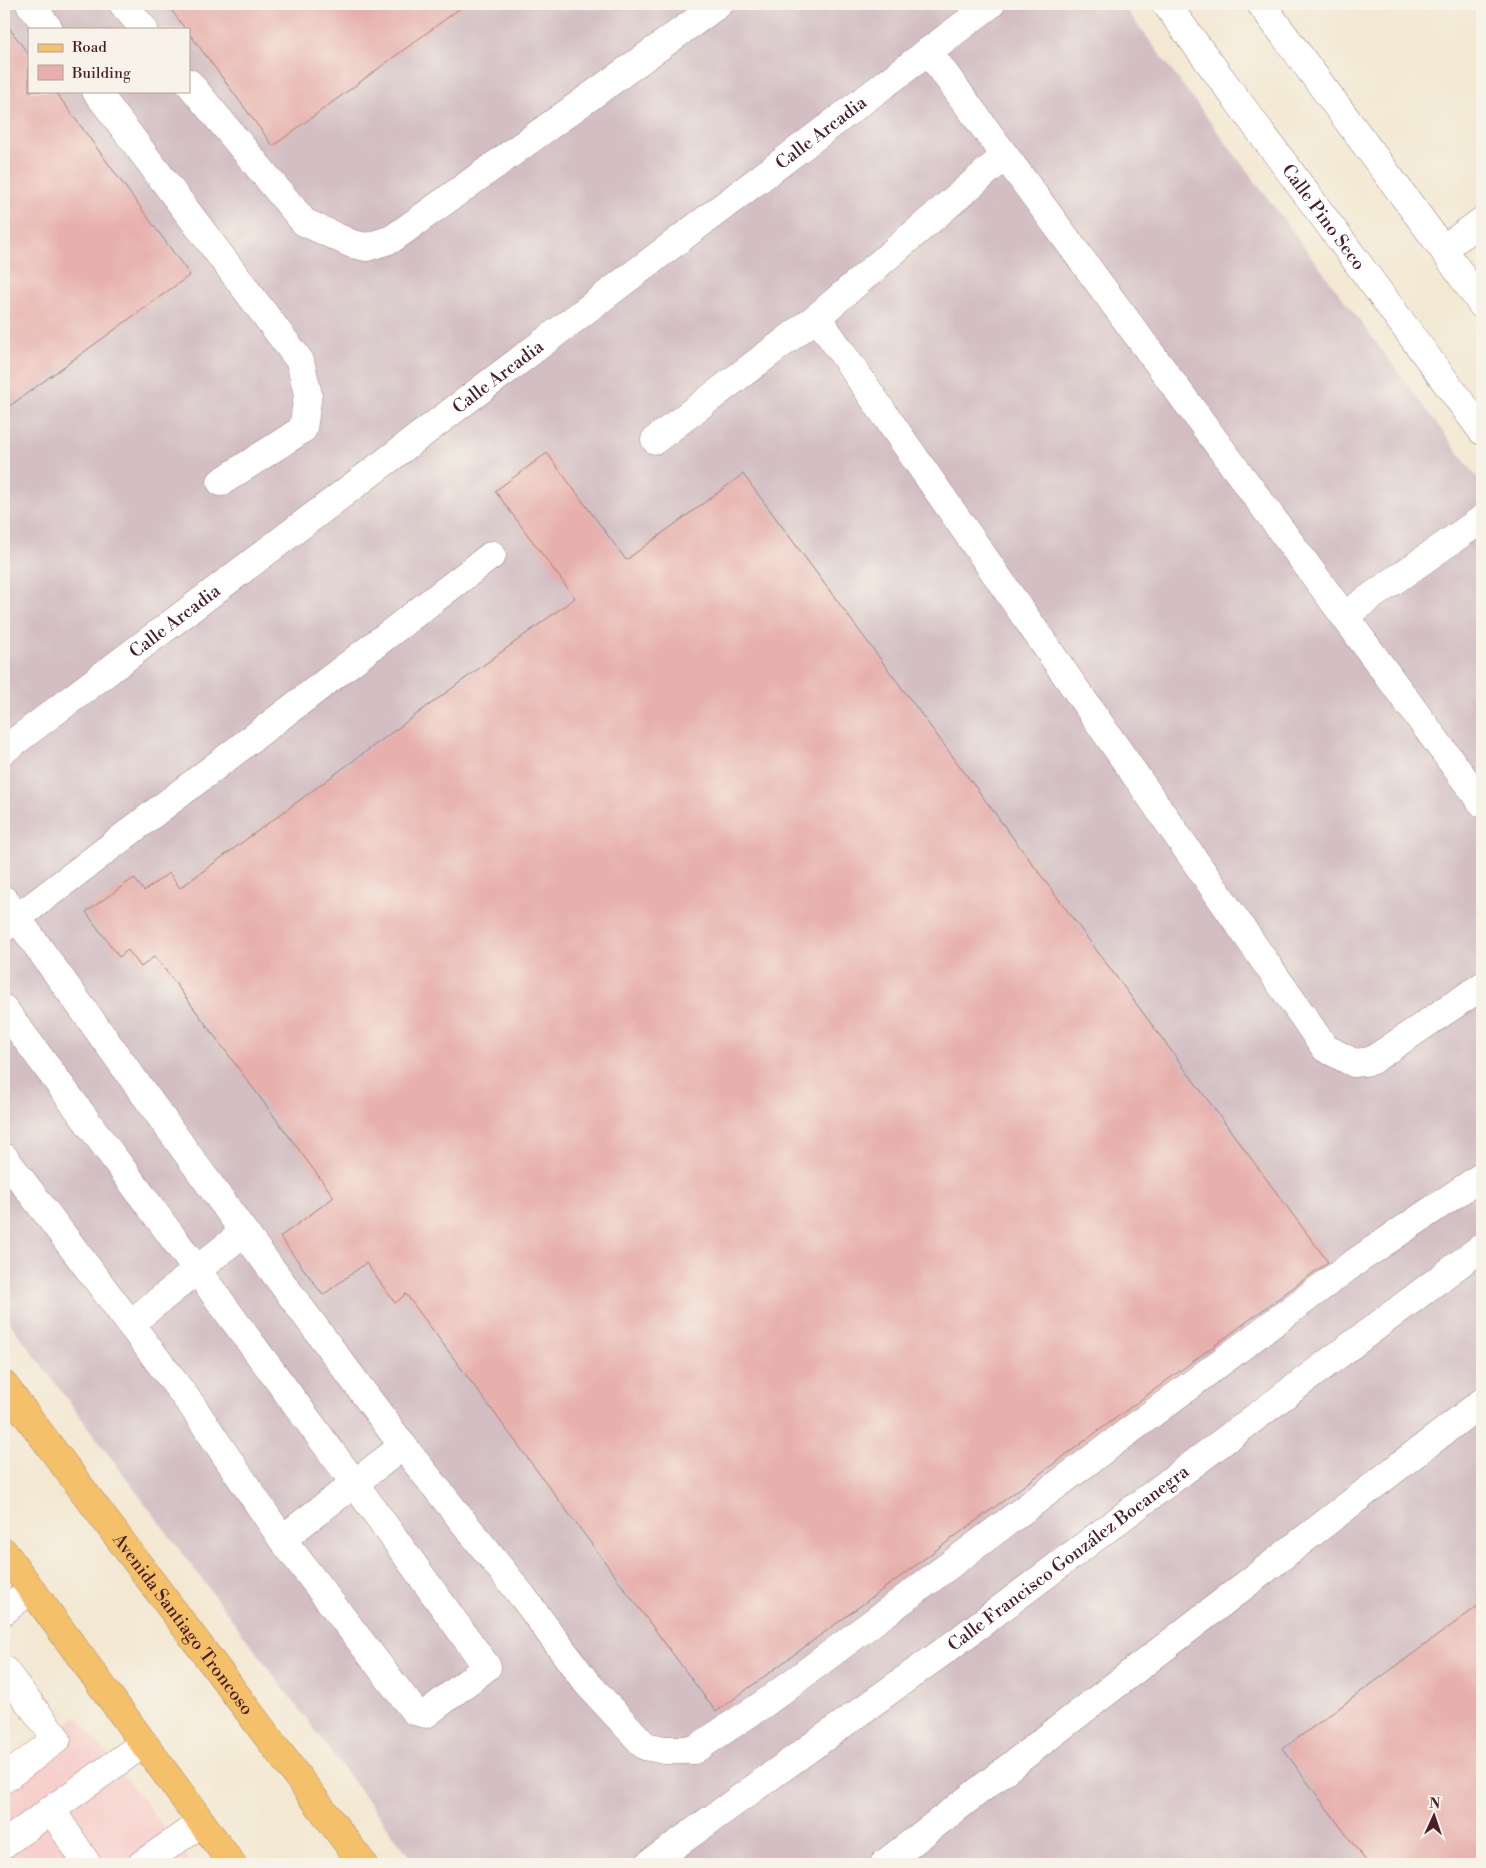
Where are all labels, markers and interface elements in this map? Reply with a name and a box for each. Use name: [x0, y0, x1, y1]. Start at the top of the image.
legend: [28, 28, 190, 92]
text: Road: [72, 38, 107, 57]
text: Building: [71, 64, 131, 83]
street label: Calle Arcadia: [771, 90, 872, 174]
street label: Calle Pino Seco: [1277, 159, 1370, 275]
street label: Calle Arcadia: [448, 334, 549, 419]
street label: Calle Arcadia: [125, 579, 226, 663]
street label: Calle Francisco González Bocanegra: [943, 1459, 1194, 1656]
street label: Avenida Santiago Troncoso: [107, 1528, 259, 1720]
north arrow: [1408, 1790, 1458, 1840]
text: N: [1429, 1795, 1441, 1813]

